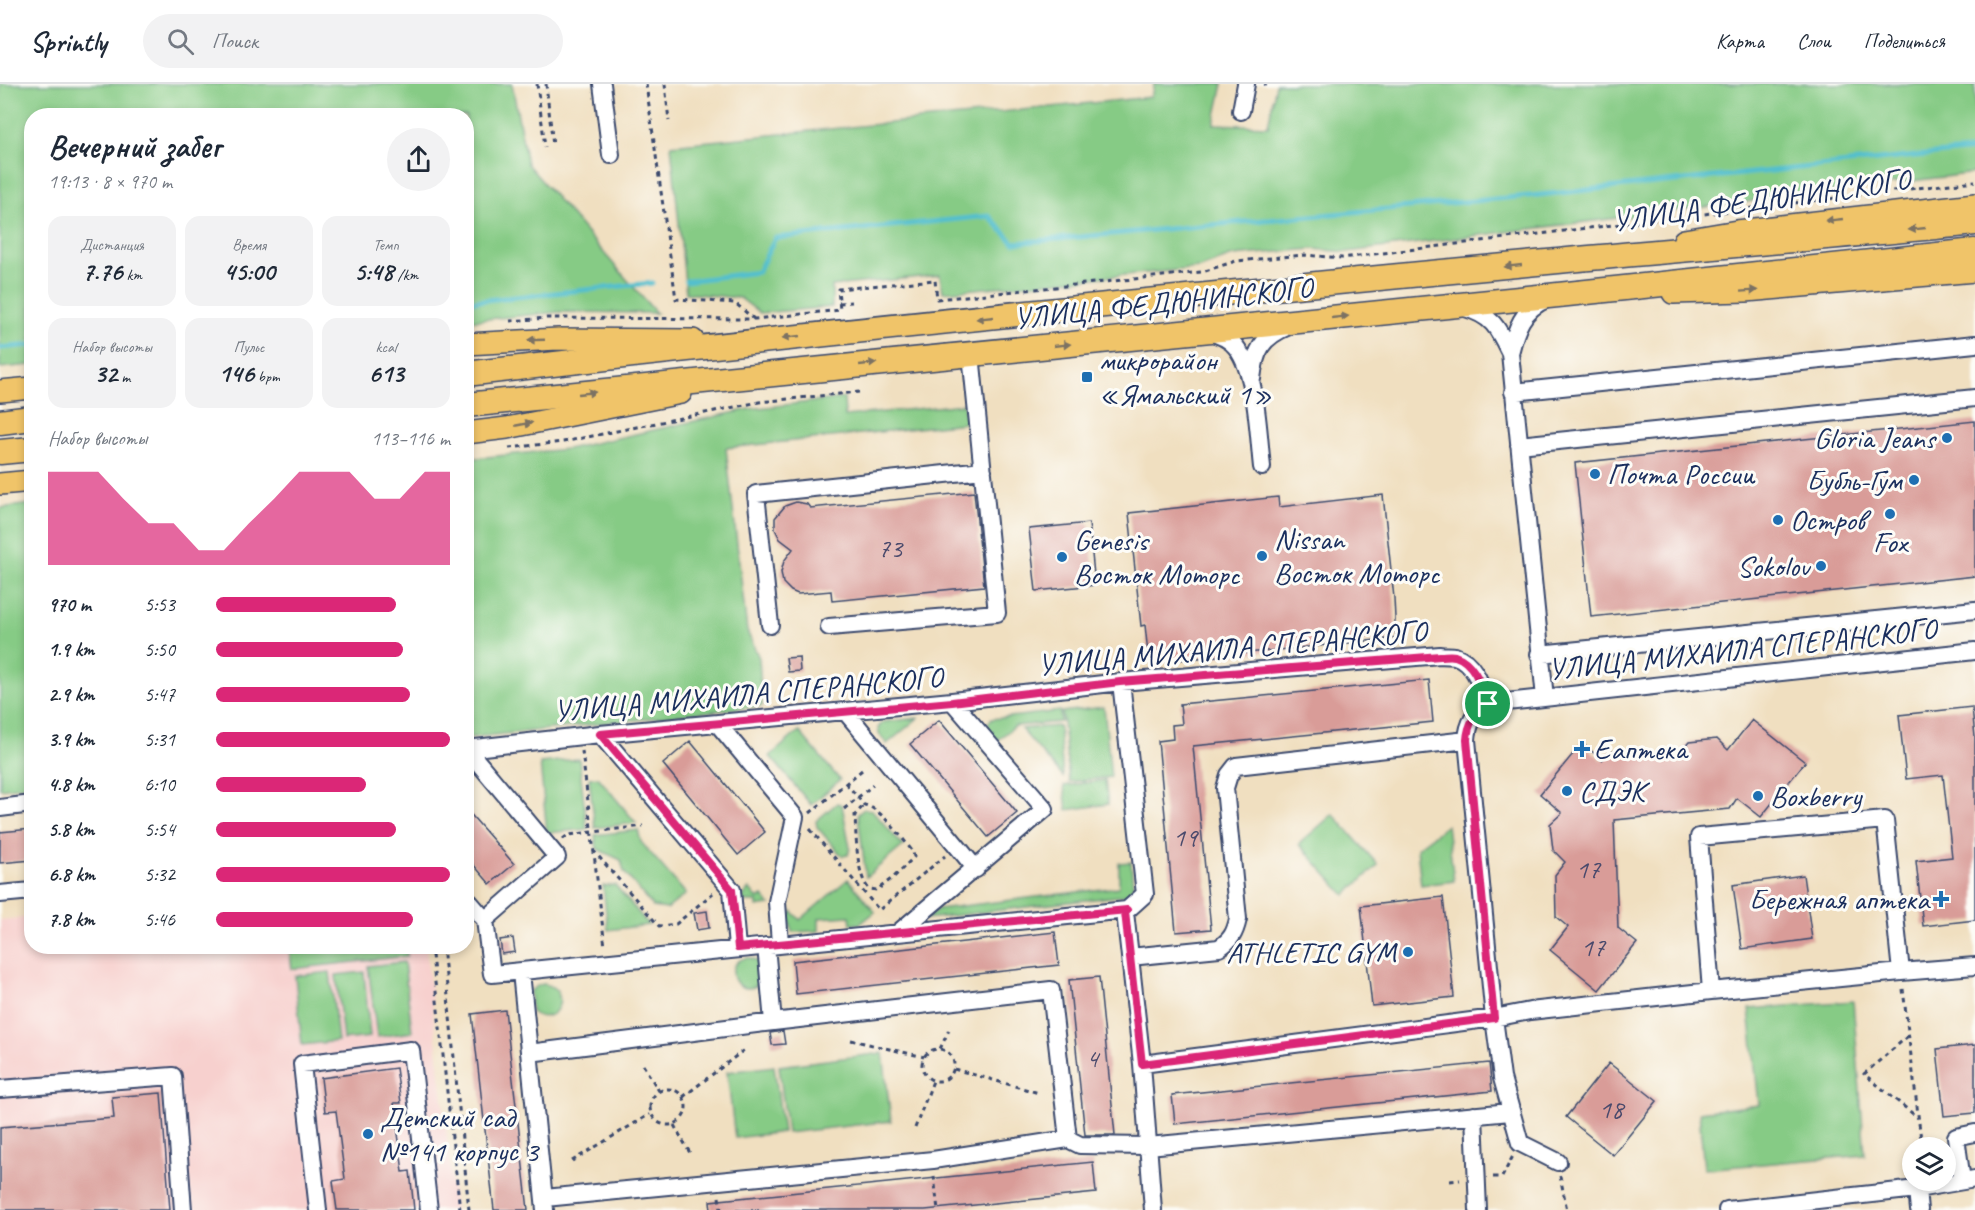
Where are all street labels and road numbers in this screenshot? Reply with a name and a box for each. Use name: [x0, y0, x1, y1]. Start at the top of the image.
street label: УЛИЦА ФЕДЮНИНСКОГО: [1610, 160, 1915, 240]
street label: УЛИЦА ФЕДЮНИНСКОГО: [1012, 268, 1317, 338]
street label: УЛИЦА МИХАИЛА СПЕРАНСКОГО: [1546, 609, 1941, 688]
street label: УЛИЦА МИХАИЛА СПЕРАНСКОГО: [1036, 612, 1431, 684]
street label: УЛИЦА МИХАИЛА СПЕРАНСКОГО: [552, 658, 947, 730]

